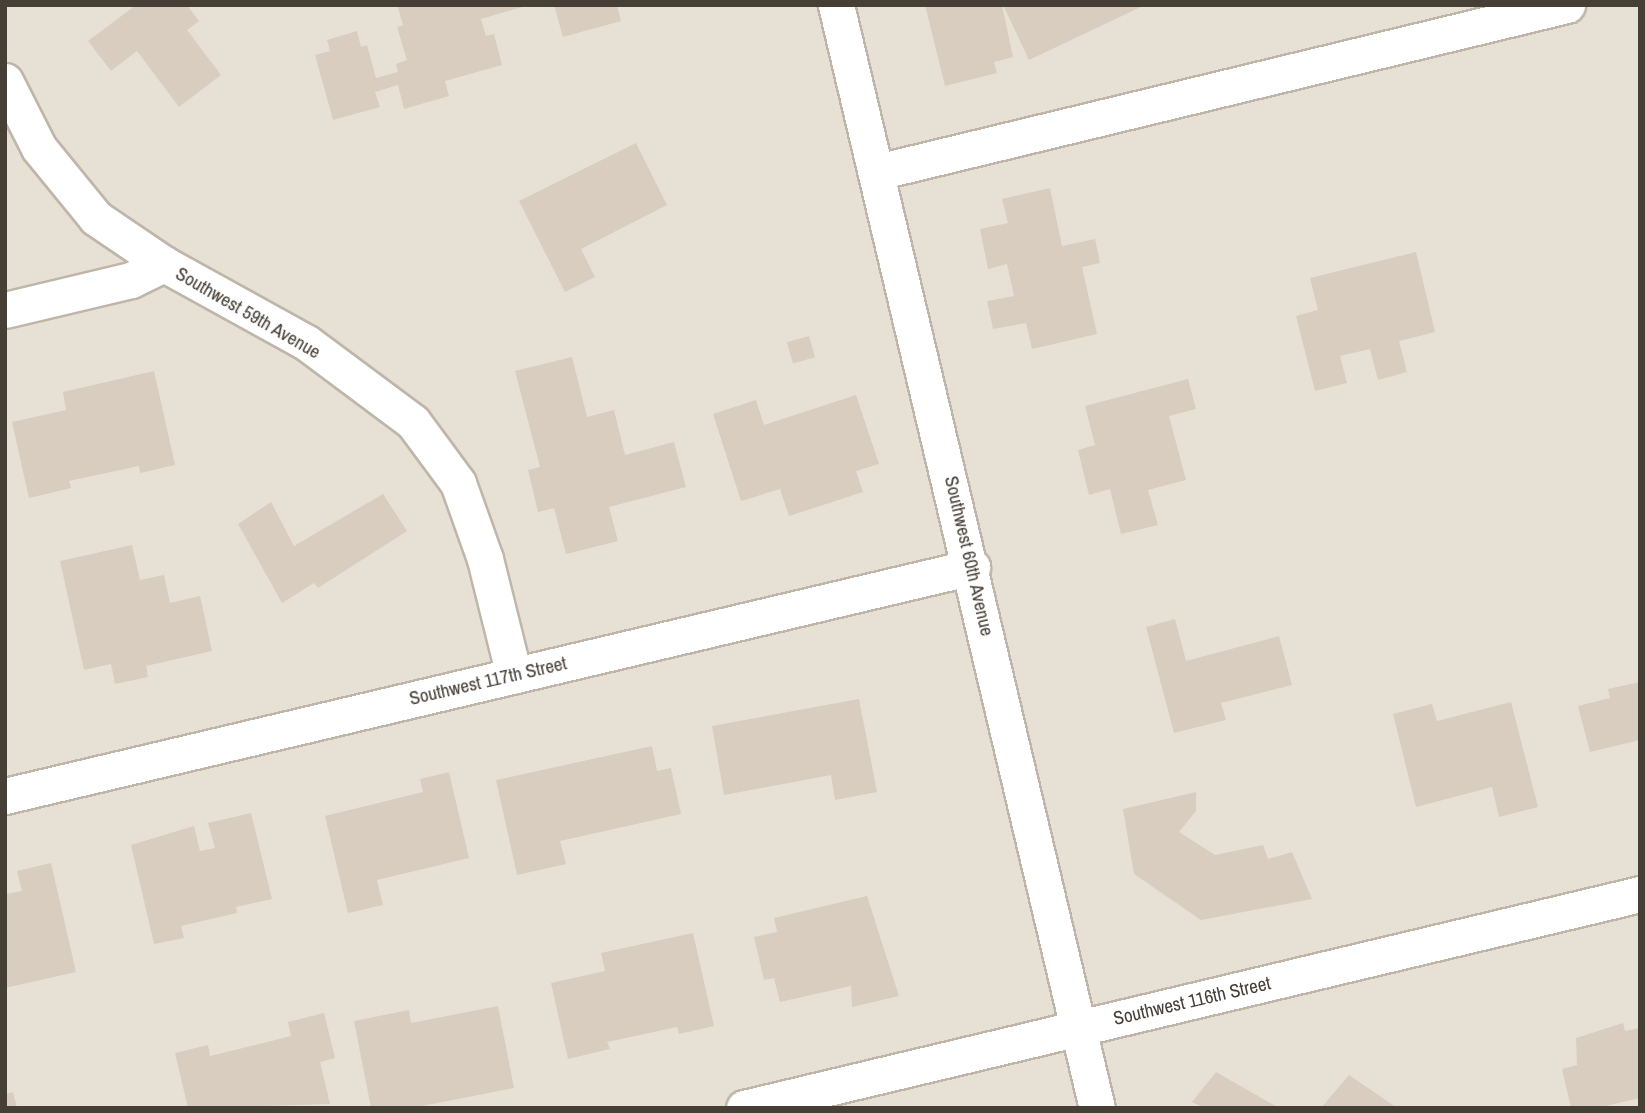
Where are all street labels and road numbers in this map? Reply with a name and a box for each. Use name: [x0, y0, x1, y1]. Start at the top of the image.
street label: Southwest 59th Avenue: [171, 262, 325, 364]
street label: Southwest 60th Avenue: [939, 473, 999, 639]
street label: Southwest 117th Street: [407, 652, 569, 710]
street label: Southwest 116th Street: [1111, 972, 1273, 1030]

